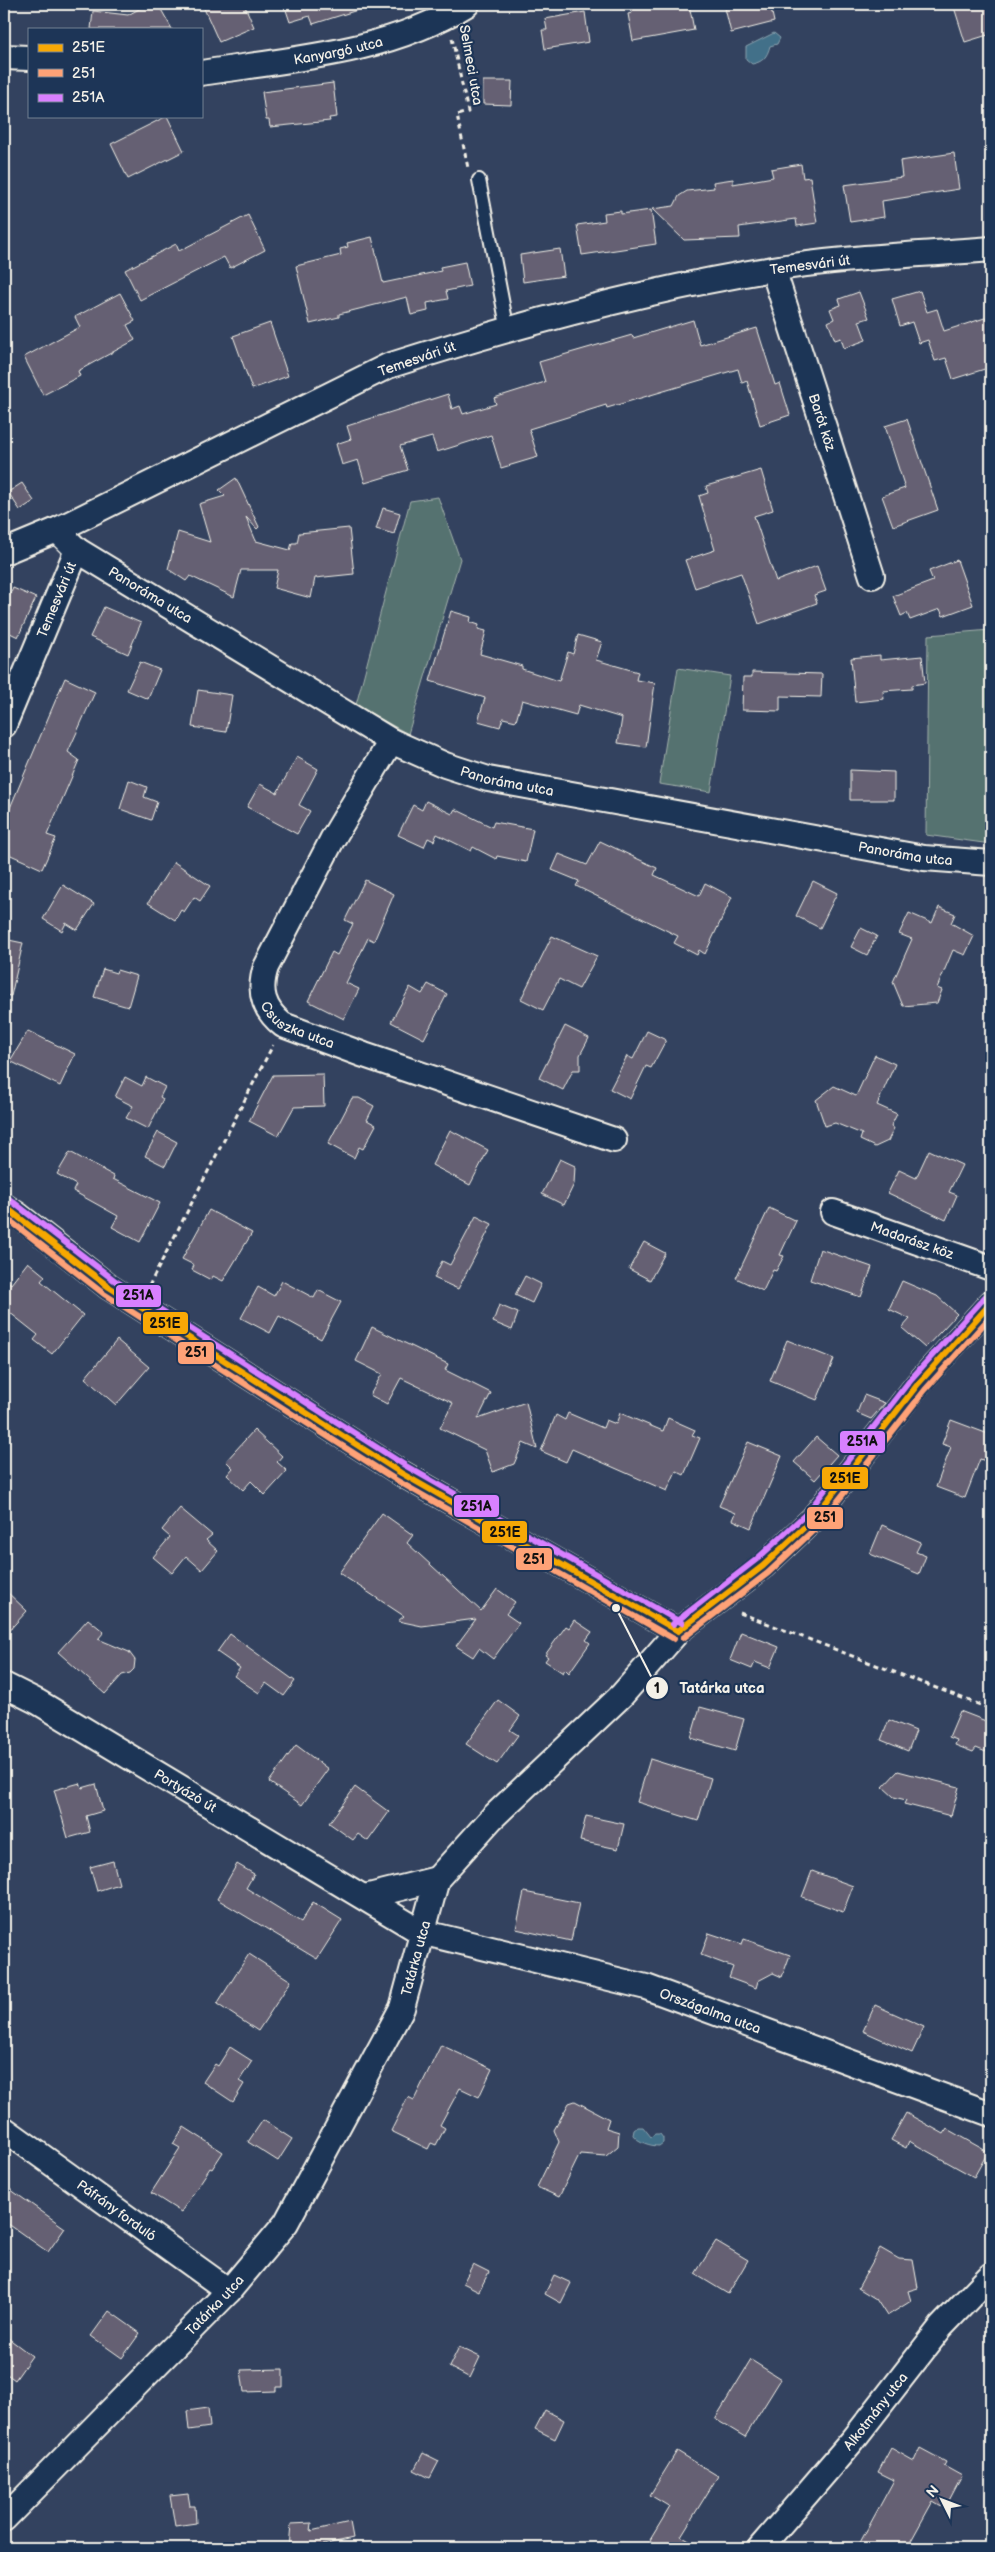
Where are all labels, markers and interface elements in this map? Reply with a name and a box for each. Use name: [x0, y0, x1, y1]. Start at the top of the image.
street label: Selmeci utca: [456, 23, 486, 107]
legend: [28, 28, 202, 118]
street label: Kanyargó utca: [292, 33, 385, 68]
text: 251E: [72, 38, 105, 57]
text: 251: [72, 64, 95, 83]
text: 251A: [72, 88, 105, 107]
street label: Temesvári út: [769, 252, 852, 278]
street label: Temesvári út: [376, 338, 459, 380]
street label: Barót köz: [805, 391, 840, 453]
street label: Temesvári út: [33, 558, 80, 640]
street label: Panoráma utca: [105, 563, 196, 627]
street label: Panoráma utca: [458, 762, 555, 799]
street label: Panoráma utca: [857, 838, 953, 869]
street label: Csuszka utca: [257, 998, 337, 1052]
street label: Madarász köz: [868, 1217, 956, 1263]
line badge: 251A: [115, 1284, 162, 1308]
text: 251A: [123, 1287, 154, 1304]
line badge: 251E: [142, 1311, 189, 1335]
text: 251E: [149, 1315, 181, 1332]
line badge: 251: [177, 1341, 215, 1365]
text: 251: [185, 1344, 207, 1361]
line badge: 251A: [839, 1430, 886, 1454]
text: 251A: [847, 1433, 878, 1450]
line badge: 251E: [821, 1466, 869, 1490]
text: 251E: [829, 1470, 861, 1487]
line badge: 251A: [453, 1494, 500, 1518]
text: 251A: [461, 1498, 492, 1515]
line badge: 251: [806, 1506, 844, 1530]
text: 251: [814, 1509, 836, 1526]
line badge: 251E: [481, 1520, 528, 1544]
text: 251E: [489, 1524, 521, 1541]
line badge: 251: [515, 1547, 553, 1571]
text: 251: [523, 1551, 545, 1568]
callout: Tatárka utca: [645, 1673, 775, 1703]
text: 1: [654, 1679, 660, 1698]
text: Tatárka utca: [679, 1679, 765, 1698]
street label: Portyázó út: [151, 1765, 220, 1816]
street label: Tatárka utca: [397, 1919, 434, 1998]
street label: Országalma utca: [657, 1984, 763, 2037]
street label: Páfrány forduló: [74, 2176, 160, 2245]
street label: Tatárka utca: [182, 2271, 247, 2339]
street label: Alkotmány utca: [840, 2369, 911, 2454]
north arrow: [918, 2474, 968, 2524]
text: N: [923, 2482, 943, 2501]

